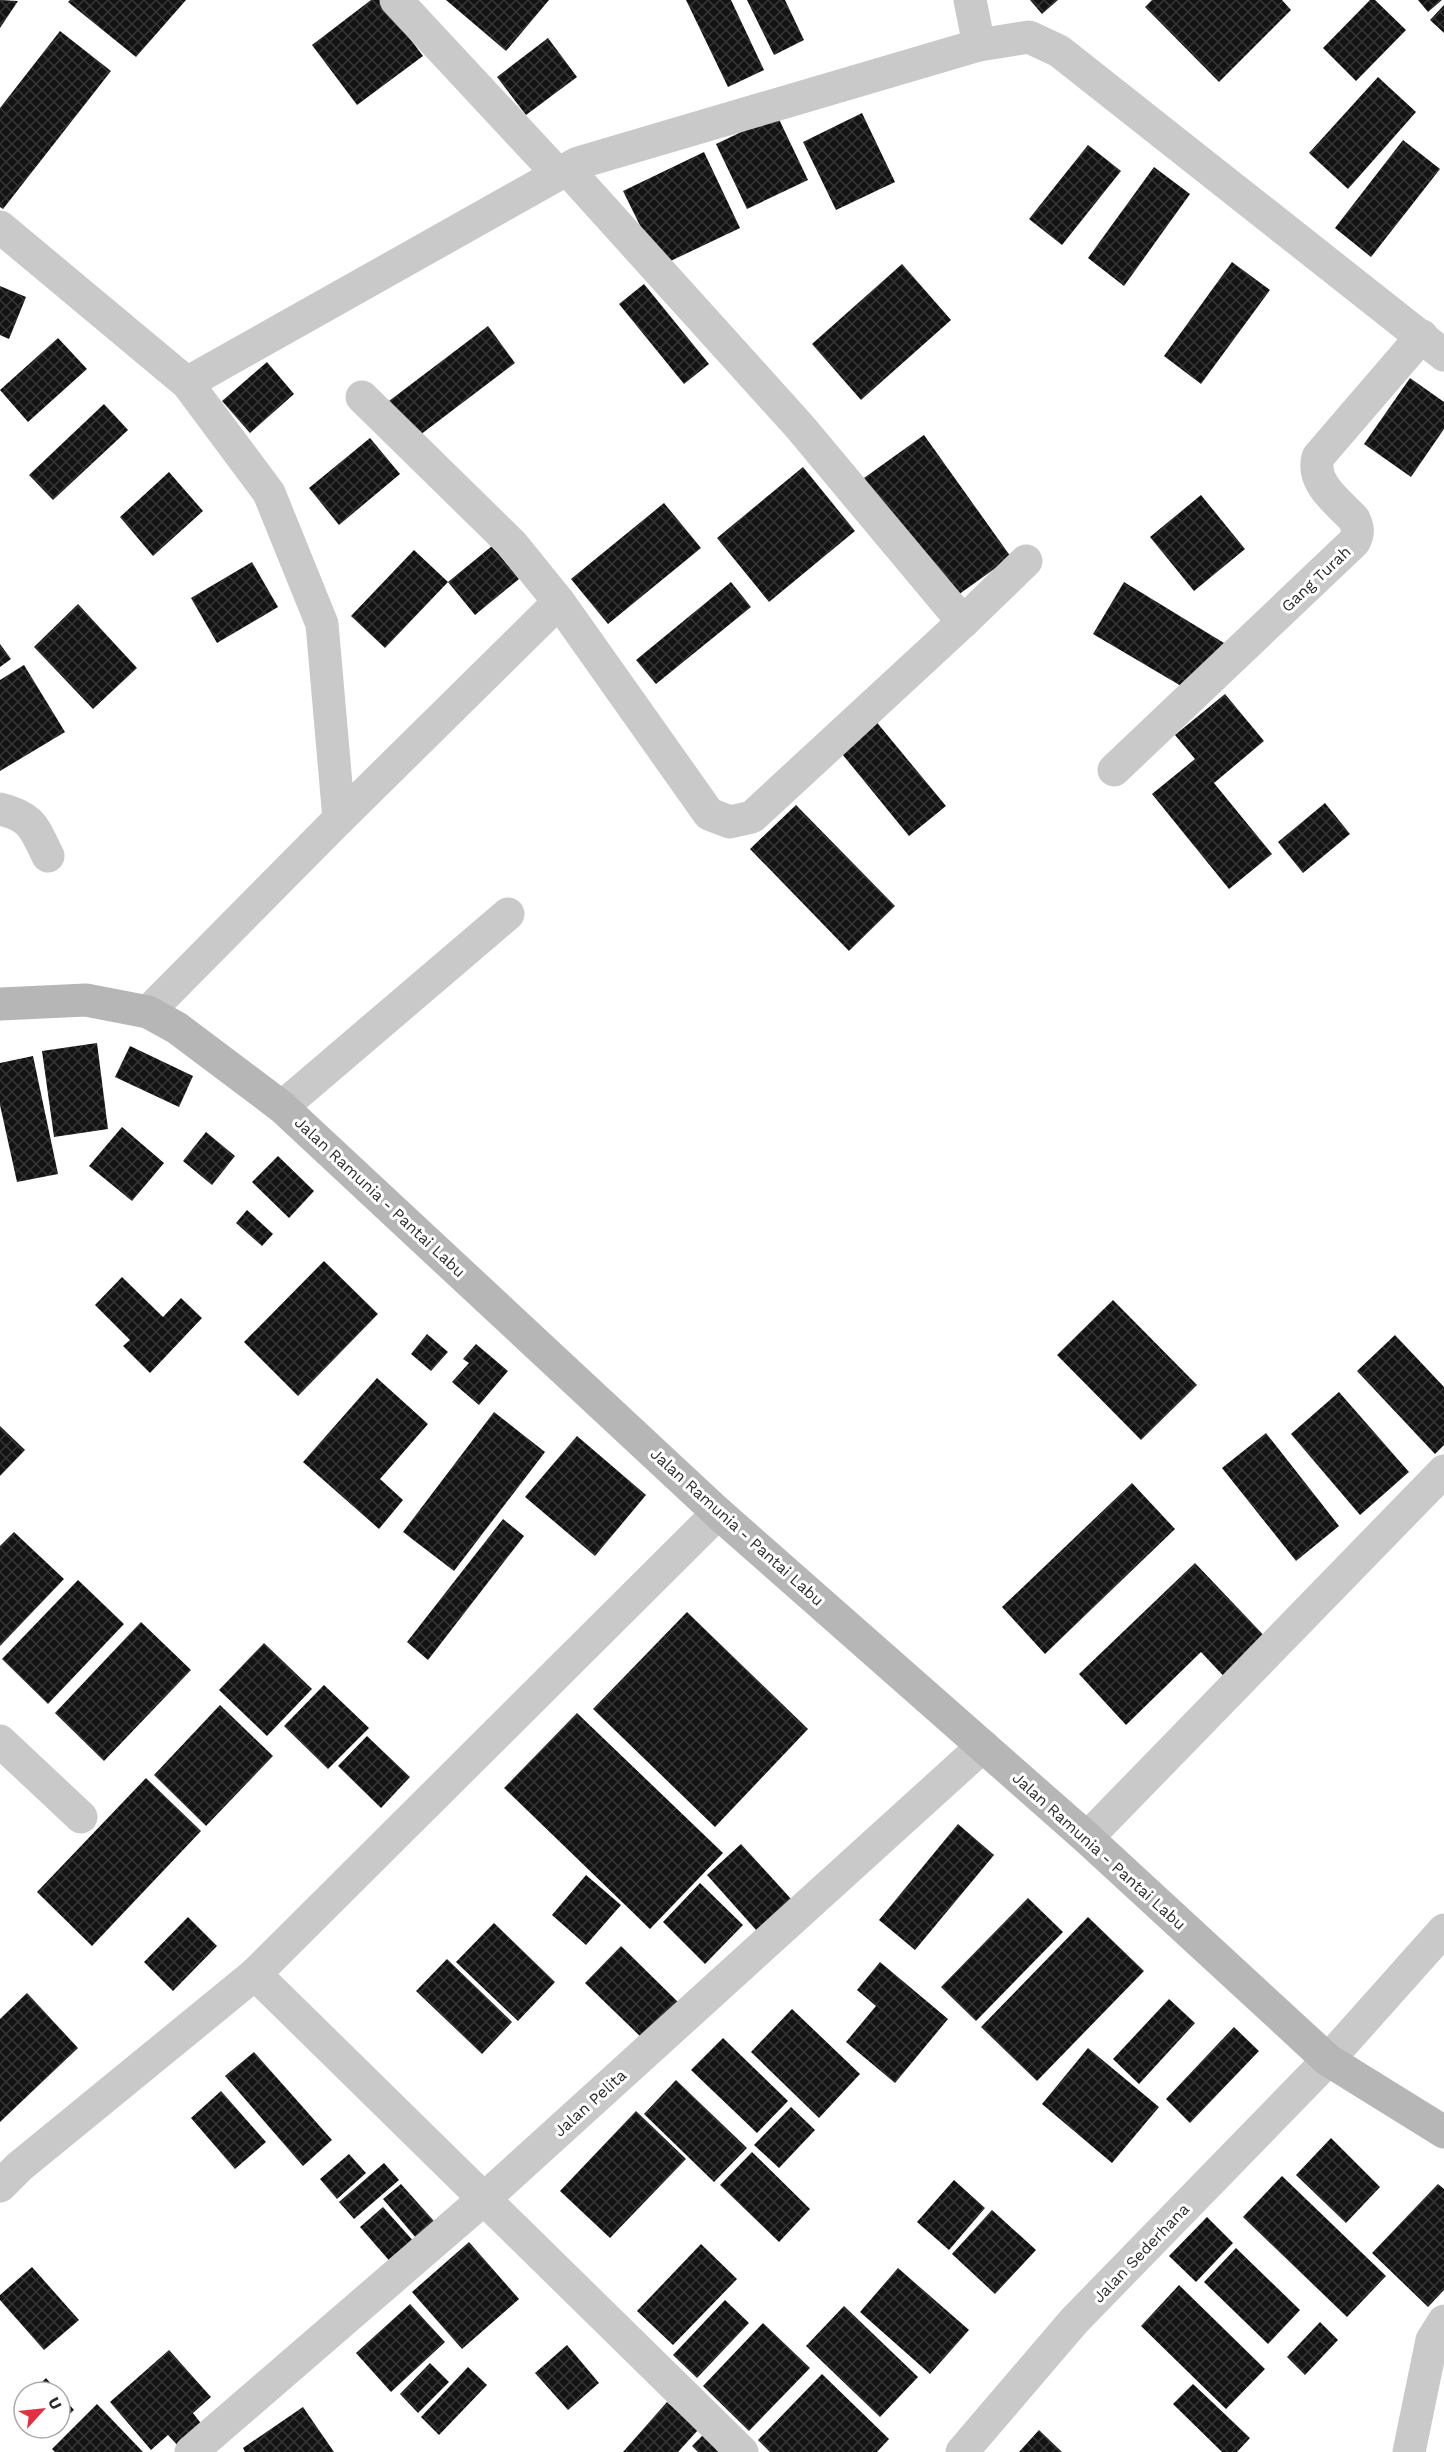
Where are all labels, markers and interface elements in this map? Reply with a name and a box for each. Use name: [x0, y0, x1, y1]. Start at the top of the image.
street label: Gang Turah: [1277, 542, 1355, 616]
street label: Jalan Ramunia - Pantai Labu: [291, 1113, 469, 1281]
street label: Jalan Ramunia - Pantai Labu: [646, 1444, 828, 1610]
street label: Jalan Ramunia - Pantai Labu: [1008, 1768, 1190, 1934]
street label: Jalan Pelita: [550, 2066, 630, 2140]
street label: Jalan Sederhana: [1089, 2200, 1193, 2306]
north arrow: [12, 2380, 72, 2440]
text: U: [44, 2394, 66, 2413]

